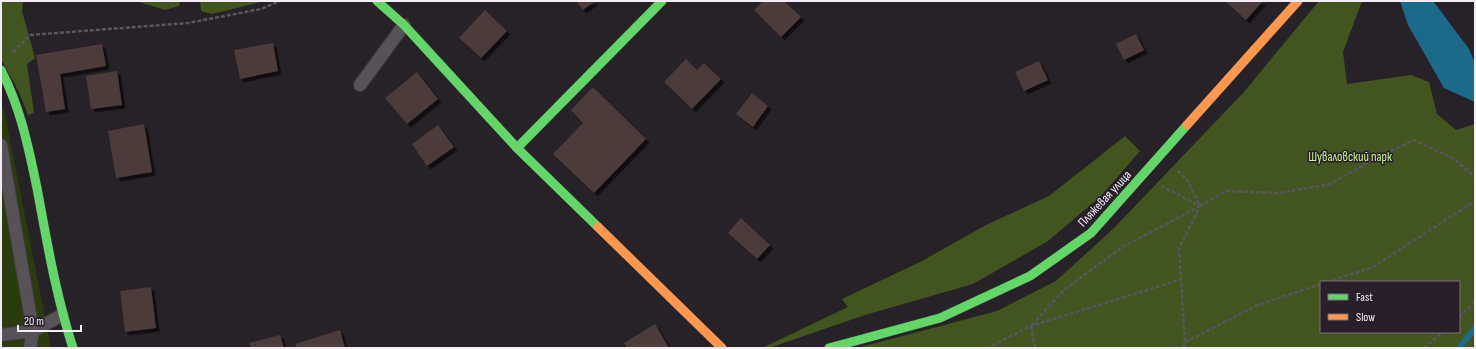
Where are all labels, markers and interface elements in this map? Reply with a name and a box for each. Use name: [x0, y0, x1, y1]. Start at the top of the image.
park label: Шуваловский парк: [1308, 149, 1392, 165]
street label: Пляжевая улица: [1075, 167, 1135, 230]
legend: [1320, 281, 1460, 333]
text: Fast: [1356, 290, 1373, 305]
scale bar: [18, 307, 81, 333]
text: Slow: [1356, 310, 1375, 325]
text: 20 m: [24, 314, 44, 329]

